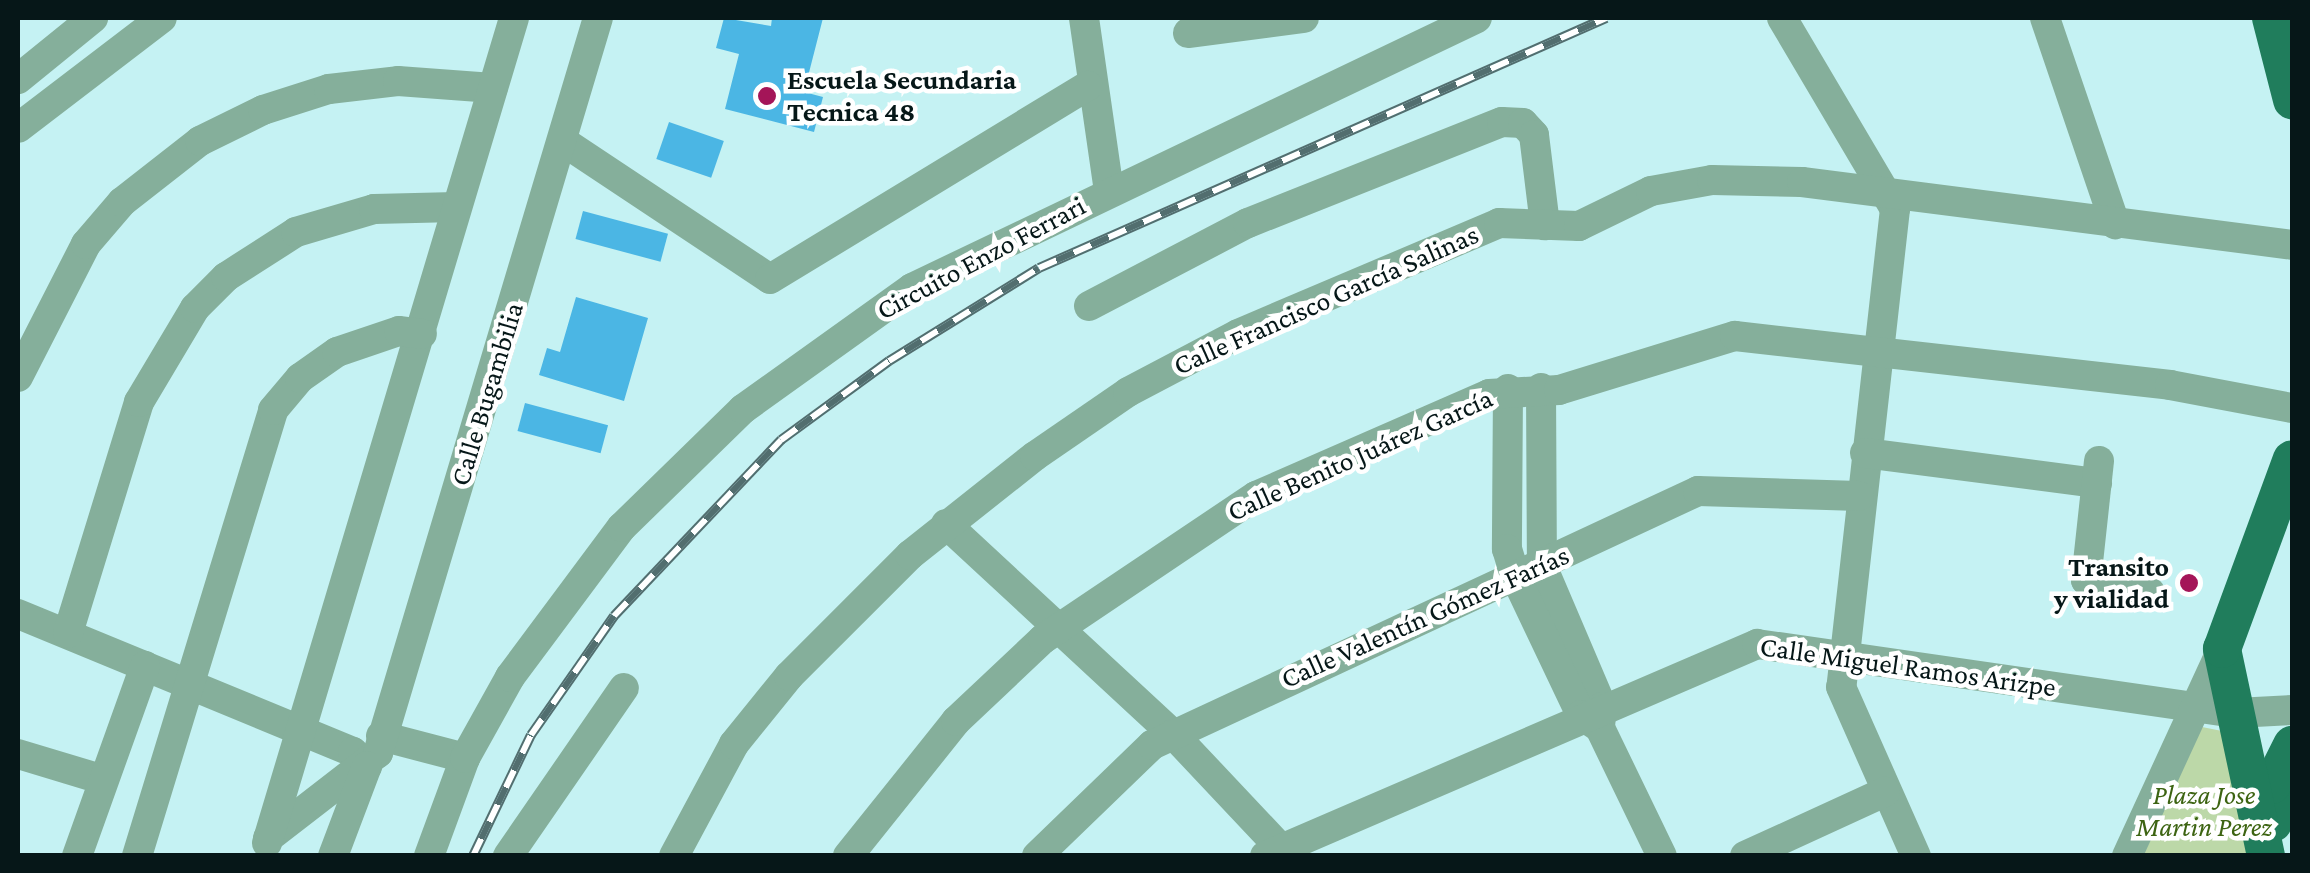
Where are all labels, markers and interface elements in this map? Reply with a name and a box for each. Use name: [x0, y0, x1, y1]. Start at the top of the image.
place label: Escuela Secundaria Tecnica 48: [787, 63, 1016, 129]
marker: Escuela Secundaria Tecnica 48: [756, 85, 778, 107]
street label: Circuito Enzo Ferrari: [871, 189, 1091, 327]
street label: Calle Francisco García Salinas: [1168, 218, 1484, 382]
street label: Calle Bugambilia: [443, 298, 531, 490]
street label: Calle Benito Juárez García: [1222, 381, 1498, 529]
street label: Calle Valentín Gómez Farías: [1276, 538, 1574, 696]
place label: Transito y vialidad: [2054, 550, 2169, 616]
marker: Transito y vialidad: [2178, 572, 2200, 594]
street label: Calle Miguel Ramos Arizpe: [1758, 630, 2058, 704]
park label: Plaza Jose Martin Perez: [2136, 778, 2272, 844]

